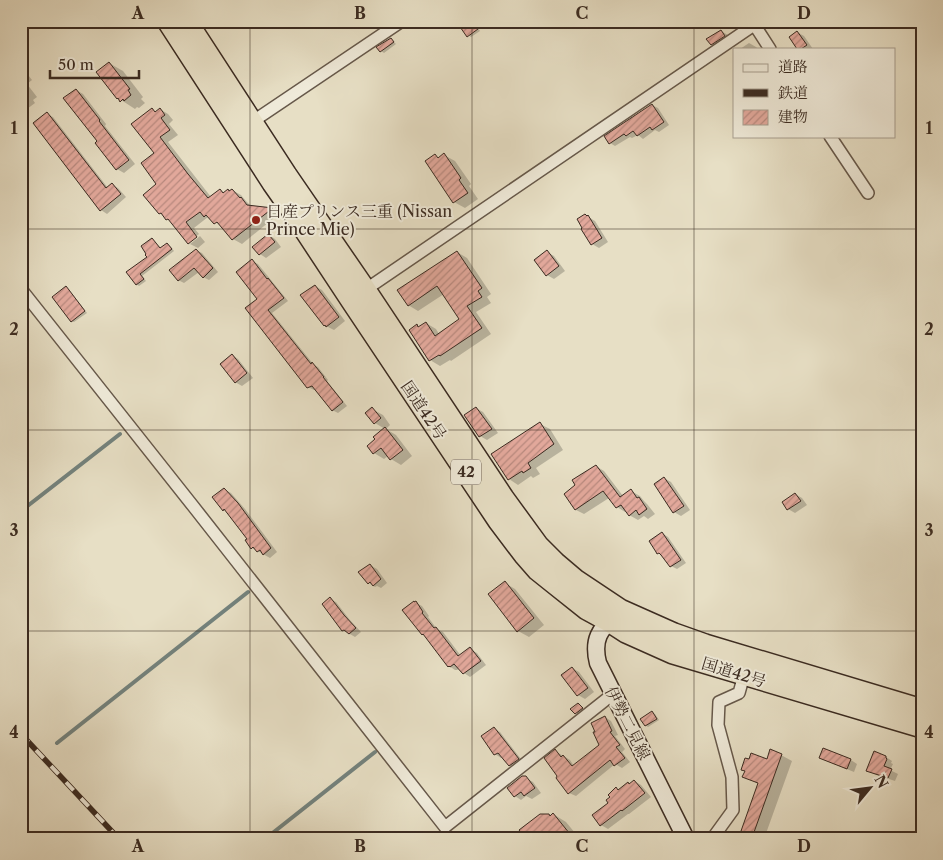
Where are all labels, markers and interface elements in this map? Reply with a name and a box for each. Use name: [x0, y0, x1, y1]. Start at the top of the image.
text: A: [131, 3, 145, 23]
text: B: [354, 3, 366, 23]
text: C: [576, 3, 588, 23]
text: D: [797, 3, 811, 23]
scale bar: [50, 48, 139, 80]
legend: [733, 48, 896, 138]
text: 50 m: [58, 55, 94, 74]
text: 道路: [778, 57, 808, 76]
text: 鉄道: [778, 83, 808, 102]
text: 建物: [778, 107, 808, 126]
text: 1: [10, 118, 18, 138]
text: 1: [925, 118, 933, 138]
place label: 日産プリンス三重 (Nissan Prince Mie): [266, 201, 452, 239]
marker: 日産プリンス三重 (Nissan Prince Mie): [250, 214, 262, 226]
text: 2: [9, 319, 19, 339]
text: 2: [924, 319, 934, 339]
street label: 国道42号: [397, 377, 451, 443]
road number: 42: [451, 460, 481, 484]
text: 3: [9, 520, 19, 540]
text: 3: [924, 520, 934, 540]
street label: 国道42号: [699, 653, 769, 691]
street label: 伊勢二見線: [601, 683, 655, 763]
text: 4: [9, 722, 19, 742]
text: 4: [924, 722, 934, 742]
north arrow: [846, 762, 896, 812]
text: N: [871, 772, 892, 791]
text: A: [131, 836, 145, 856]
text: B: [354, 836, 366, 856]
text: C: [576, 836, 588, 856]
text: D: [797, 836, 811, 856]

